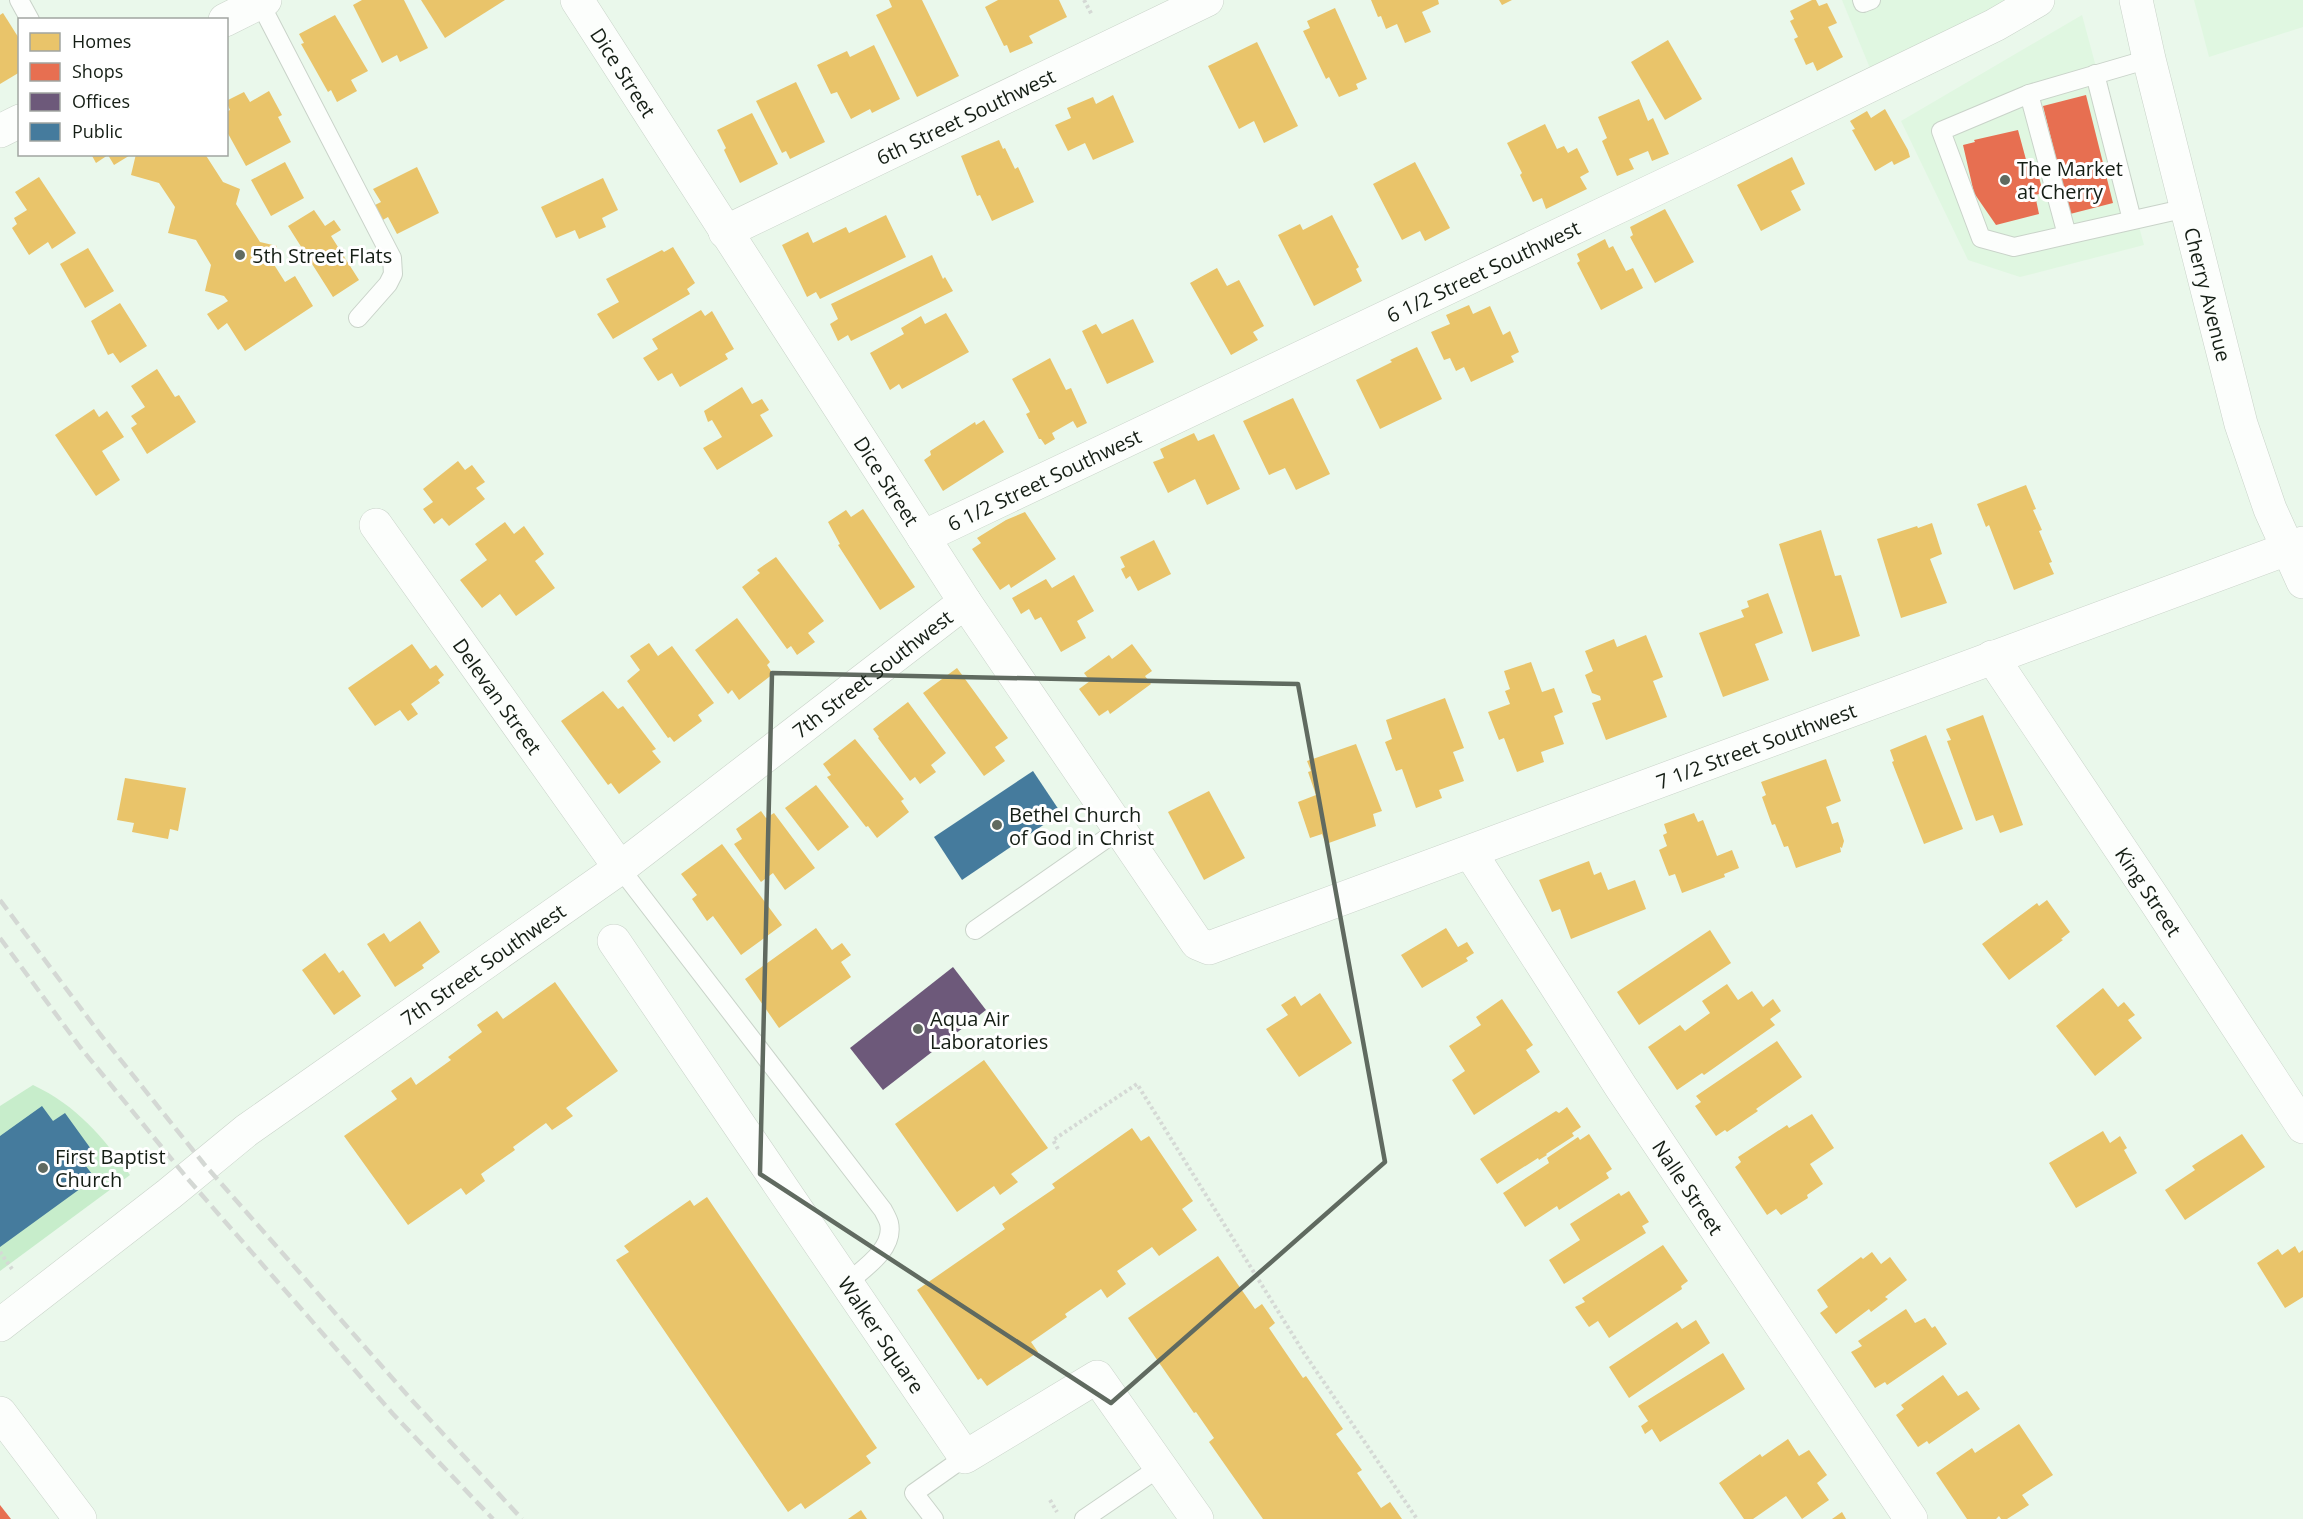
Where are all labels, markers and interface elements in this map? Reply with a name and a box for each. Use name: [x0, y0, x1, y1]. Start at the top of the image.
legend: [18, 18, 228, 156]
street label: Dice Street: [585, 22, 662, 122]
text: Homes: [72, 29, 131, 53]
text: Shops: [72, 59, 123, 83]
street label: 6th Street Southwest: [872, 62, 1059, 171]
text: Offices: [72, 89, 130, 113]
text: Public: [72, 119, 123, 143]
place label: The Market at Cherry: [2017, 155, 2123, 205]
marker: The Market at Cherry: [1998, 173, 2012, 187]
street label: 6 1/2 Street Southwest: [1382, 214, 1584, 329]
street label: Cherry Avenue: [2178, 224, 2238, 364]
place label: 5th Street Flats: [252, 242, 392, 269]
marker: 5th Street Flats: [233, 248, 247, 262]
street label: 6 1/2 Street Southwest: [943, 422, 1145, 537]
street label: Dice Street: [848, 431, 926, 531]
street label: 7th Street Southwest: [787, 603, 958, 744]
street label: Delevan Street: [447, 633, 548, 760]
street label: 7 1/2 Street Southwest: [1652, 696, 1860, 795]
place label: Bethel Church of God in Christ: [1009, 801, 1154, 851]
marker: Bethel Church of God in Christ: [990, 818, 1004, 832]
street label: King Street: [2109, 842, 2188, 941]
street label: 7th Street Southwest: [395, 897, 571, 1031]
place label: Aqua Air Laboratories: [930, 1005, 1048, 1055]
marker: Aqua Air Laboratories: [911, 1022, 925, 1036]
street label: Nalle Street: [1647, 1135, 1730, 1240]
place label: First Baptist Church: [55, 1143, 166, 1193]
marker: First Baptist Church: [36, 1161, 50, 1175]
street label: Walker Square: [832, 1271, 931, 1398]

